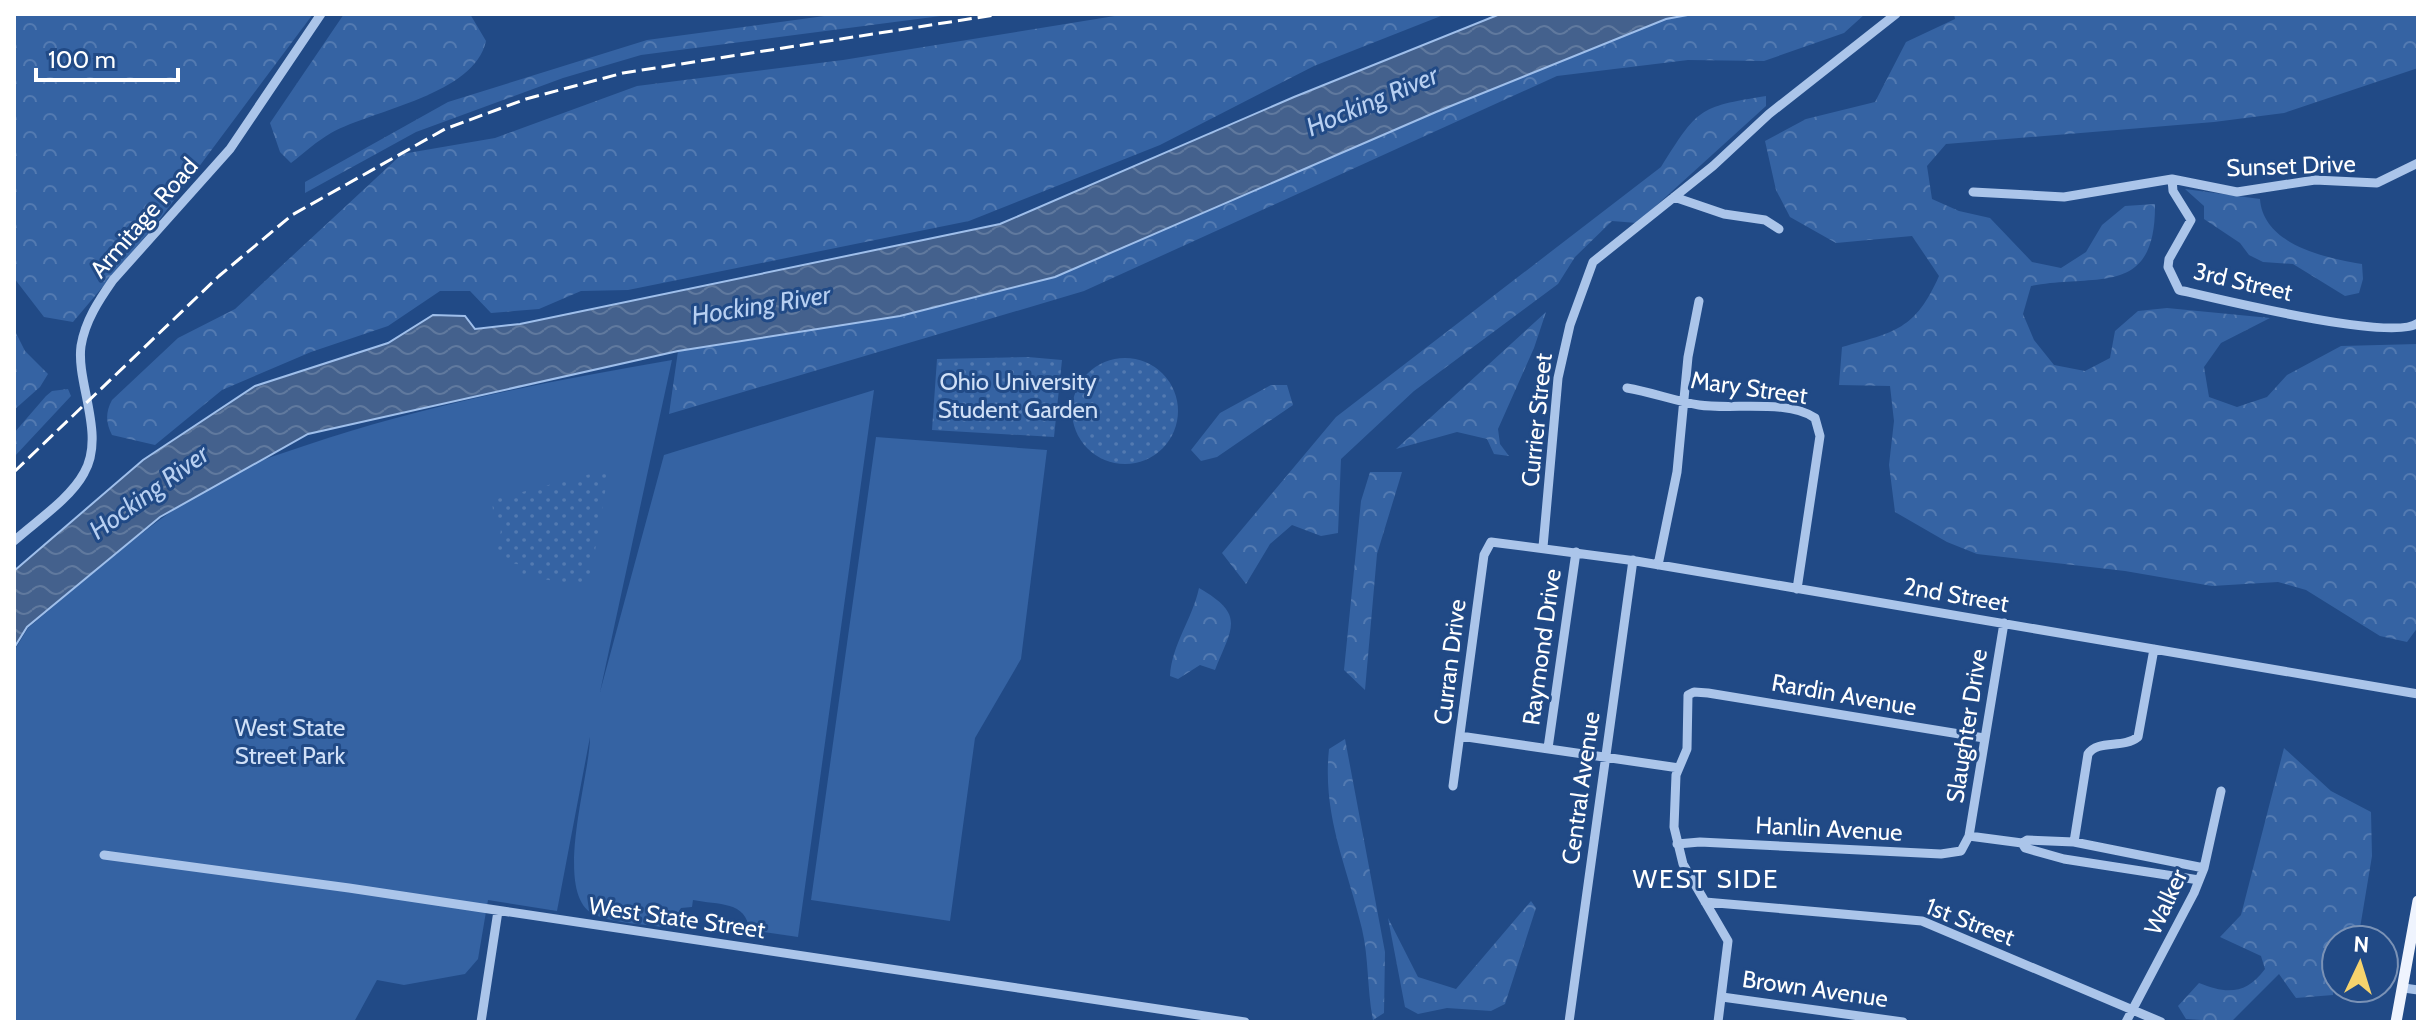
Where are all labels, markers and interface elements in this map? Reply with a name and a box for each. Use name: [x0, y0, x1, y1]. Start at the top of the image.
scale bar: [36, 32, 178, 82]
text: 100 m: [48, 45, 116, 74]
water label: Hocking River: [1301, 58, 1444, 143]
street label: Sunset Drive: [2226, 149, 2356, 182]
street label: Armitage Road: [84, 152, 204, 284]
street label: 3rd Street: [2191, 256, 2295, 307]
water label: Hocking River: [689, 278, 834, 332]
street label: Currier Street: [1515, 352, 1558, 488]
street label: Mary Street: [1689, 365, 1809, 410]
park label: Ohio University Student Garden: [938, 367, 1098, 424]
water label: Hocking River: [83, 437, 216, 546]
street label: Raymond Drive: [1516, 567, 1567, 727]
street label: 2nd Street: [1901, 571, 2011, 618]
street label: Curran Drive: [1427, 598, 1472, 726]
street label: Slaughter Drive: [1940, 647, 1993, 805]
street label: Rardin Avenue: [1769, 668, 1919, 722]
street label: Central Avenue: [1555, 710, 1606, 866]
park label: West State Street Park: [235, 713, 345, 770]
street label: Hanlin Avenue: [1755, 810, 1903, 847]
district label: WEST SIDE: [1632, 863, 1780, 895]
street label: Walker: [2138, 864, 2193, 939]
street label: West State Street: [587, 891, 767, 944]
street label: 1st Street: [1922, 891, 2019, 952]
north arrow: [2320, 924, 2400, 1004]
text: N: [2353, 931, 2370, 959]
street label: Brown Avenue: [1740, 964, 1890, 1013]

